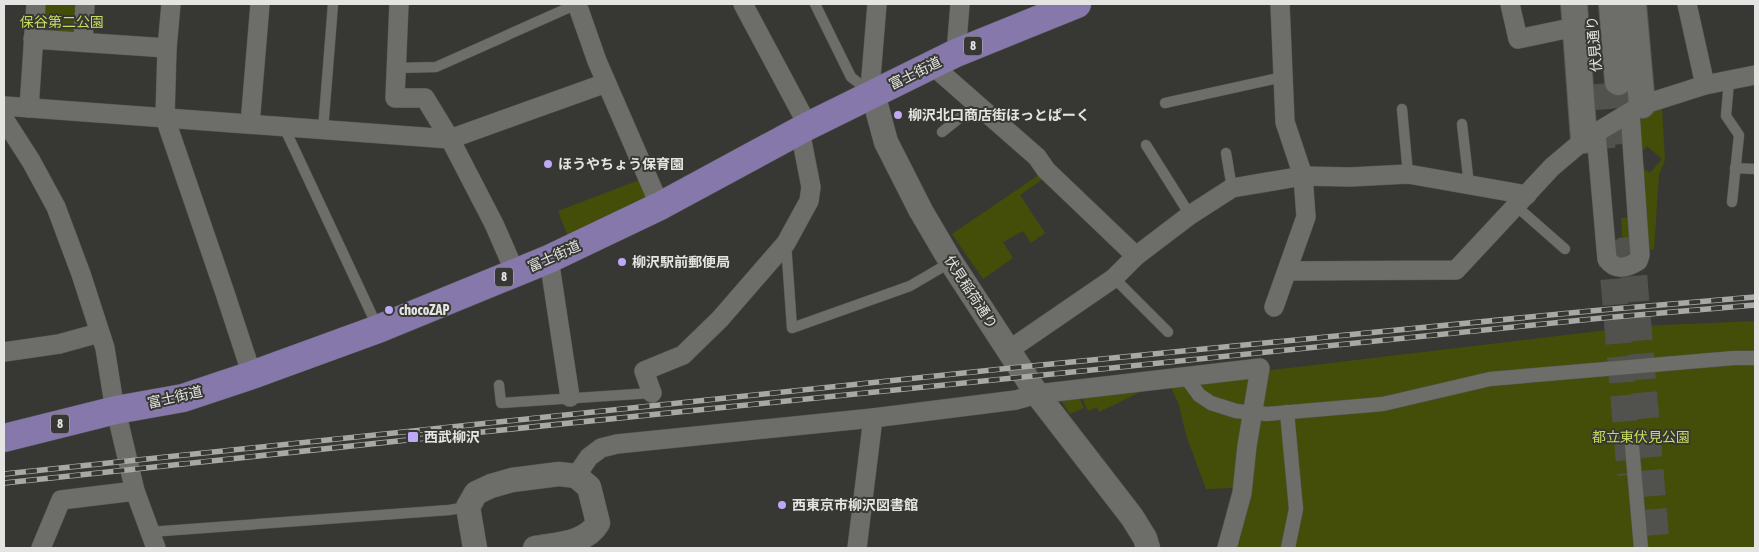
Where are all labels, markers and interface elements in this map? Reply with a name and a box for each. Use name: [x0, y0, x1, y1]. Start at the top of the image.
park label: 保谷第二公園: [20, 14, 104, 30]
street label: 伏見通り: [1584, 15, 1604, 73]
road number: 8: [964, 36, 982, 56]
street label: 富士街道: [886, 54, 944, 92]
place label: 柳沢北口商店街ほっとぱーく: [908, 107, 1090, 123]
marker: 柳沢北口商店街ほっとぱーく: [892, 109, 904, 121]
place label: ほうやちょう保育園: [558, 156, 684, 172]
marker: ほうやちょう保育園: [542, 158, 554, 170]
street label: 富士街道: [525, 237, 583, 275]
street label: 伏見稲荷通り: [941, 252, 1001, 332]
place label: 柳沢駅前郵便局: [632, 254, 730, 270]
marker: 柳沢駅前郵便局: [616, 256, 628, 268]
road number: 8: [495, 268, 513, 286]
place label: chocoZAP: [399, 302, 449, 318]
marker: chocoZAP: [383, 304, 395, 316]
street label: 富士街道: [146, 383, 204, 411]
road number: 8: [51, 414, 69, 434]
place label: 西武柳沢: [424, 429, 480, 445]
park label: 都立東伏見公園: [1592, 429, 1690, 445]
marker: 西武柳沢: [406, 430, 420, 444]
place label: 西東京市柳沢図書館: [792, 497, 918, 513]
marker: 西東京市柳沢図書館: [776, 499, 788, 511]

